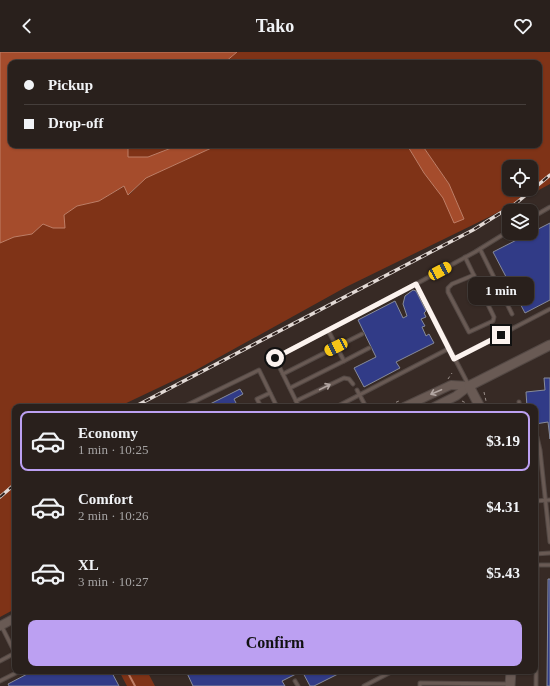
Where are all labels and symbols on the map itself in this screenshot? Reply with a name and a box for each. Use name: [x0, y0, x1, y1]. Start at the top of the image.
car: [427, 260, 453, 282]
callout: 1 min: [468, 277, 534, 305]
route end: [492, 326, 510, 344]
car: [323, 336, 349, 358]
route start: [266, 349, 284, 367]
one-way arrow: [319, 383, 331, 390]
one-way arrow: [430, 389, 442, 396]

